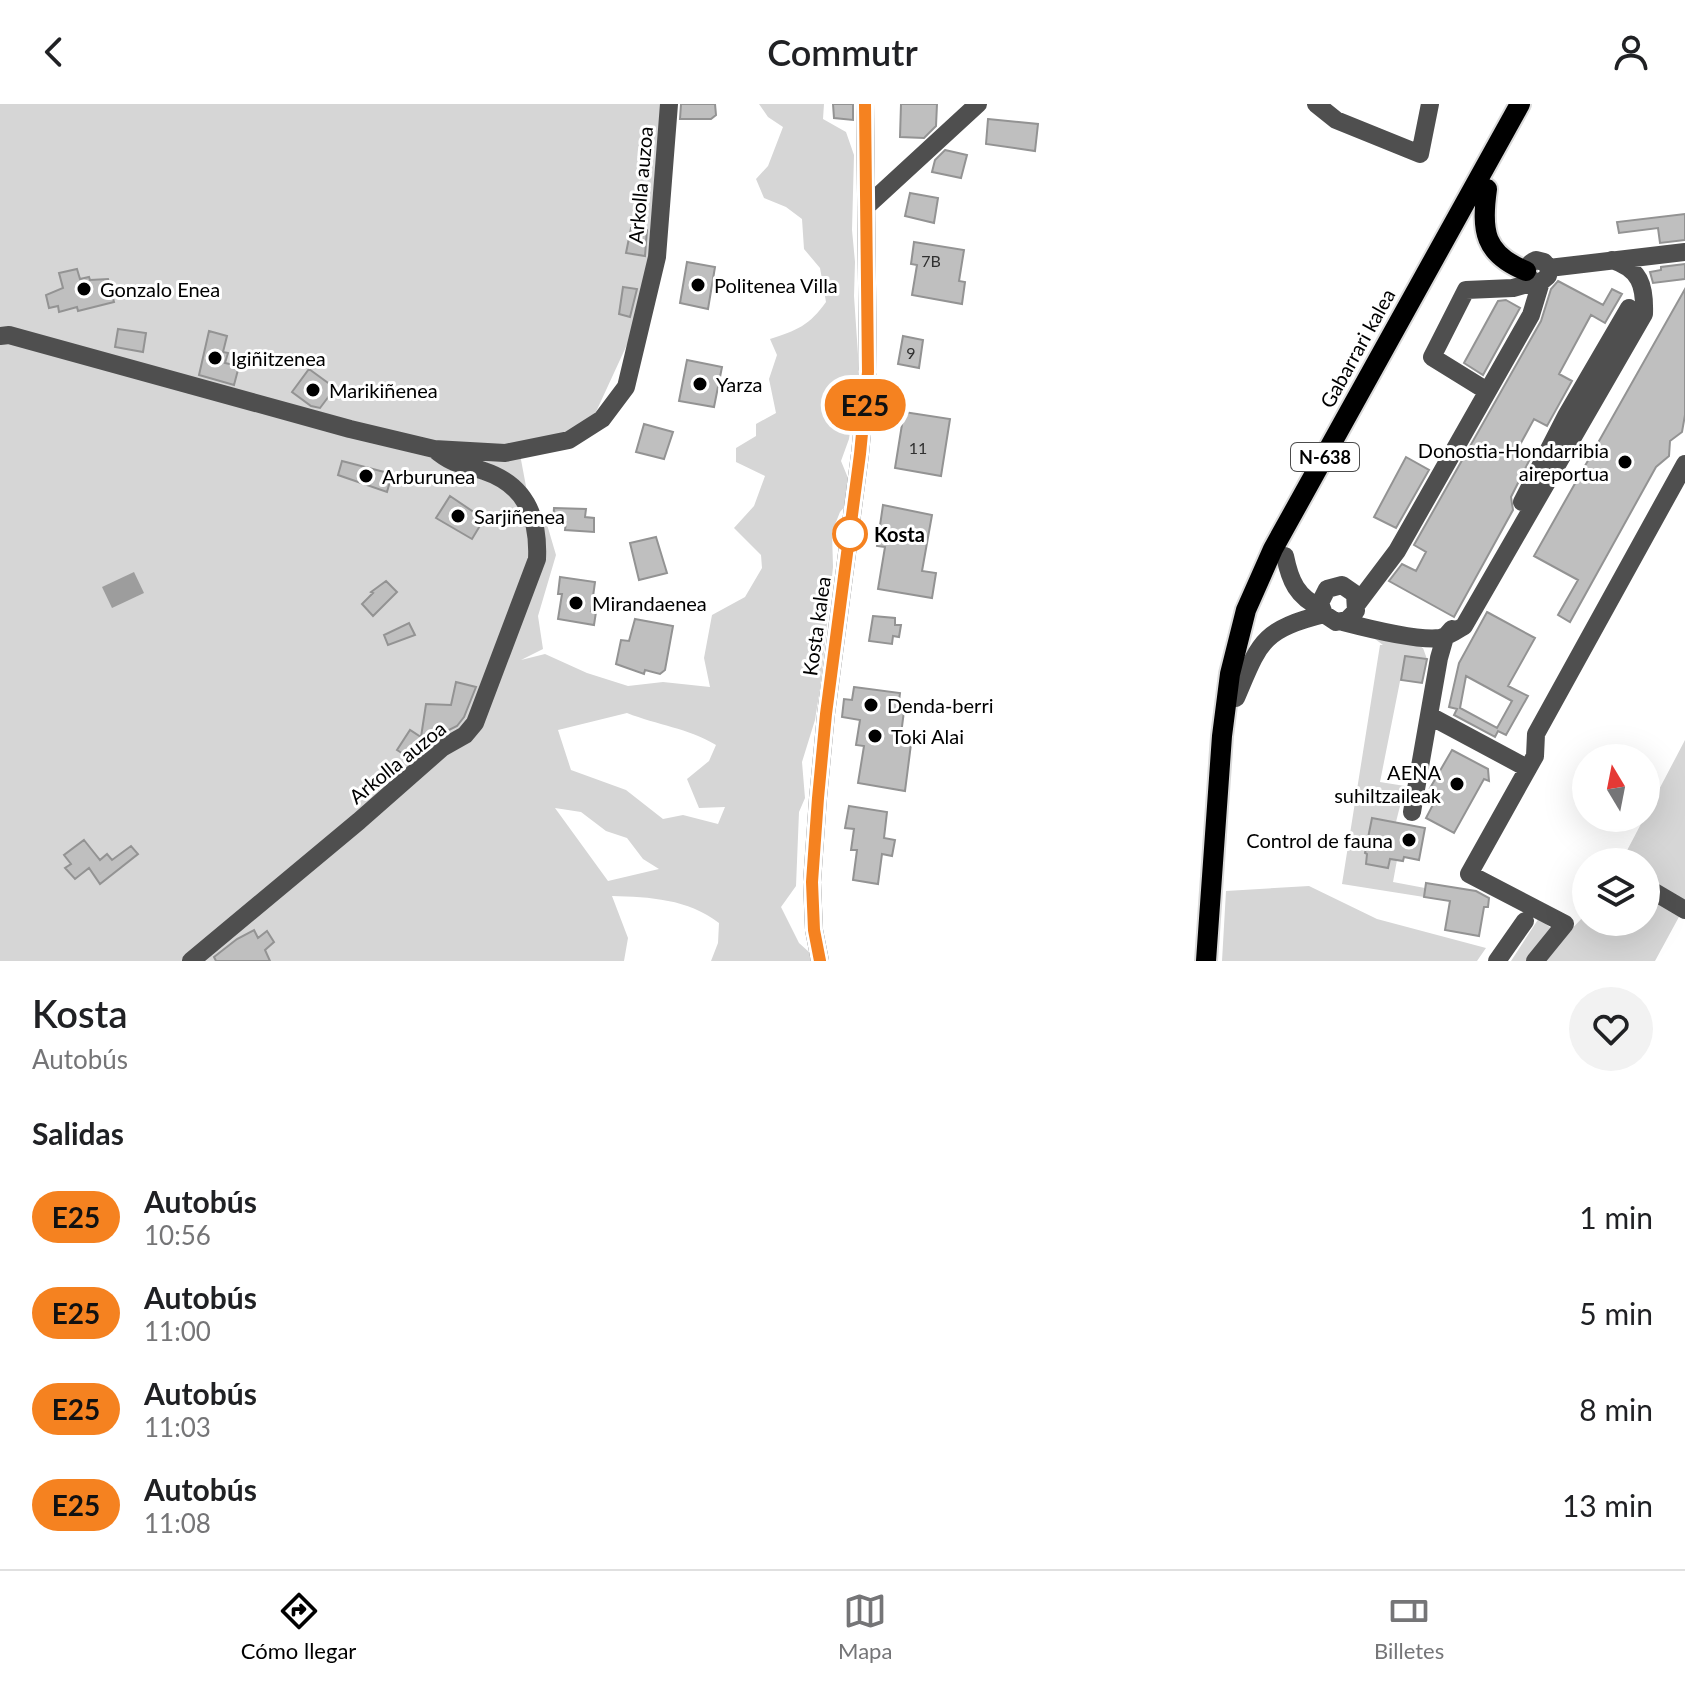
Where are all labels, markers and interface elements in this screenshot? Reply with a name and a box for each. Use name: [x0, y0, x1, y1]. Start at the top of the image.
icon: back: [32, 30, 76, 74]
text: Commutr: [767, 30, 918, 74]
icon: person: [1609, 30, 1653, 74]
street label: Arkolla auzoa: [623, 125, 657, 245]
house number: 7B: [921, 251, 941, 270]
place label: Politenea Villa: [714, 273, 838, 297]
marker: Politenea Villa: [689, 276, 707, 294]
place label: Gonzalo Enea: [100, 277, 220, 301]
marker: Gonzalo Enea: [75, 280, 93, 298]
street label: Gabarrari kalea: [1314, 284, 1400, 412]
house number: 9: [906, 343, 916, 362]
place label: Igiñitzenea: [231, 346, 326, 370]
marker: Igiñitzenea: [206, 349, 224, 367]
place label: Yarza: [716, 372, 762, 396]
marker: Yarza: [691, 375, 709, 393]
place label: Marikiñenea: [329, 378, 438, 402]
line badge: E25: [819, 379, 911, 431]
marker: Marikiñenea: [304, 381, 322, 399]
text: E25: [841, 388, 889, 422]
house number: 11: [909, 438, 927, 457]
place label: Donostia-Hondarribia aireportua: [1418, 438, 1609, 485]
road number: N-638: [1291, 443, 1359, 471]
marker: Donostia-Hondarribia aireportua: [1616, 453, 1634, 471]
place label: Arburunea: [382, 464, 475, 488]
marker: Arburunea: [357, 467, 375, 485]
place label: Sarjiñenea: [474, 504, 565, 528]
marker: Sarjiñenea: [449, 507, 467, 525]
marker: Kosta: [833, 517, 867, 551]
place label: Kosta: [874, 522, 925, 546]
street label: Kosta kalea: [797, 575, 835, 677]
place label: Mirandaenea: [592, 591, 707, 615]
marker: Mirandaenea: [567, 594, 585, 612]
place label: Denda-berri: [887, 693, 993, 717]
marker: Denda-berri: [862, 696, 880, 714]
street label: Arkolla auzoa: [344, 716, 450, 808]
place label: Toki Alai: [891, 724, 964, 748]
marker: Toki Alai: [866, 727, 884, 745]
north arrow: [1572, 744, 1660, 832]
map controls: [1572, 744, 1660, 936]
place label: AENA suhiltzaileak: [1334, 760, 1442, 807]
marker: AENA suhiltzaileak: [1448, 775, 1466, 793]
place label: Control de fauna: [1246, 828, 1393, 852]
marker: Control de fauna: [1400, 831, 1418, 849]
button: layers: [1572, 848, 1660, 936]
button: heart: [1569, 987, 1653, 1071]
text: Kosta: [32, 990, 127, 1036]
text: Autobús: [32, 1043, 128, 1075]
text: Salidas: [32, 1115, 124, 1151]
text: Autobús: [144, 1183, 257, 1219]
text: 1 min: [1579, 1199, 1653, 1235]
text: E25: [52, 1200, 100, 1234]
text: 10:56: [144, 1219, 211, 1251]
text: Autobús: [144, 1279, 257, 1315]
text: 5 min: [1579, 1295, 1653, 1331]
text: E25: [52, 1296, 100, 1330]
text: 11:00: [144, 1315, 211, 1347]
text: Autobús: [144, 1375, 257, 1411]
text: 8 min: [1579, 1391, 1653, 1427]
text: E25: [52, 1392, 100, 1426]
text: 11:03: [144, 1411, 211, 1443]
text: Autobús: [144, 1471, 257, 1507]
text: 13 min: [1562, 1487, 1653, 1523]
text: E25: [52, 1488, 100, 1522]
text: 11:08: [144, 1507, 211, 1539]
tab: Cómo llegar: [241, 1589, 356, 1664]
tab: Mapa: [838, 1589, 892, 1664]
tab: Billetes: [1374, 1589, 1444, 1664]

